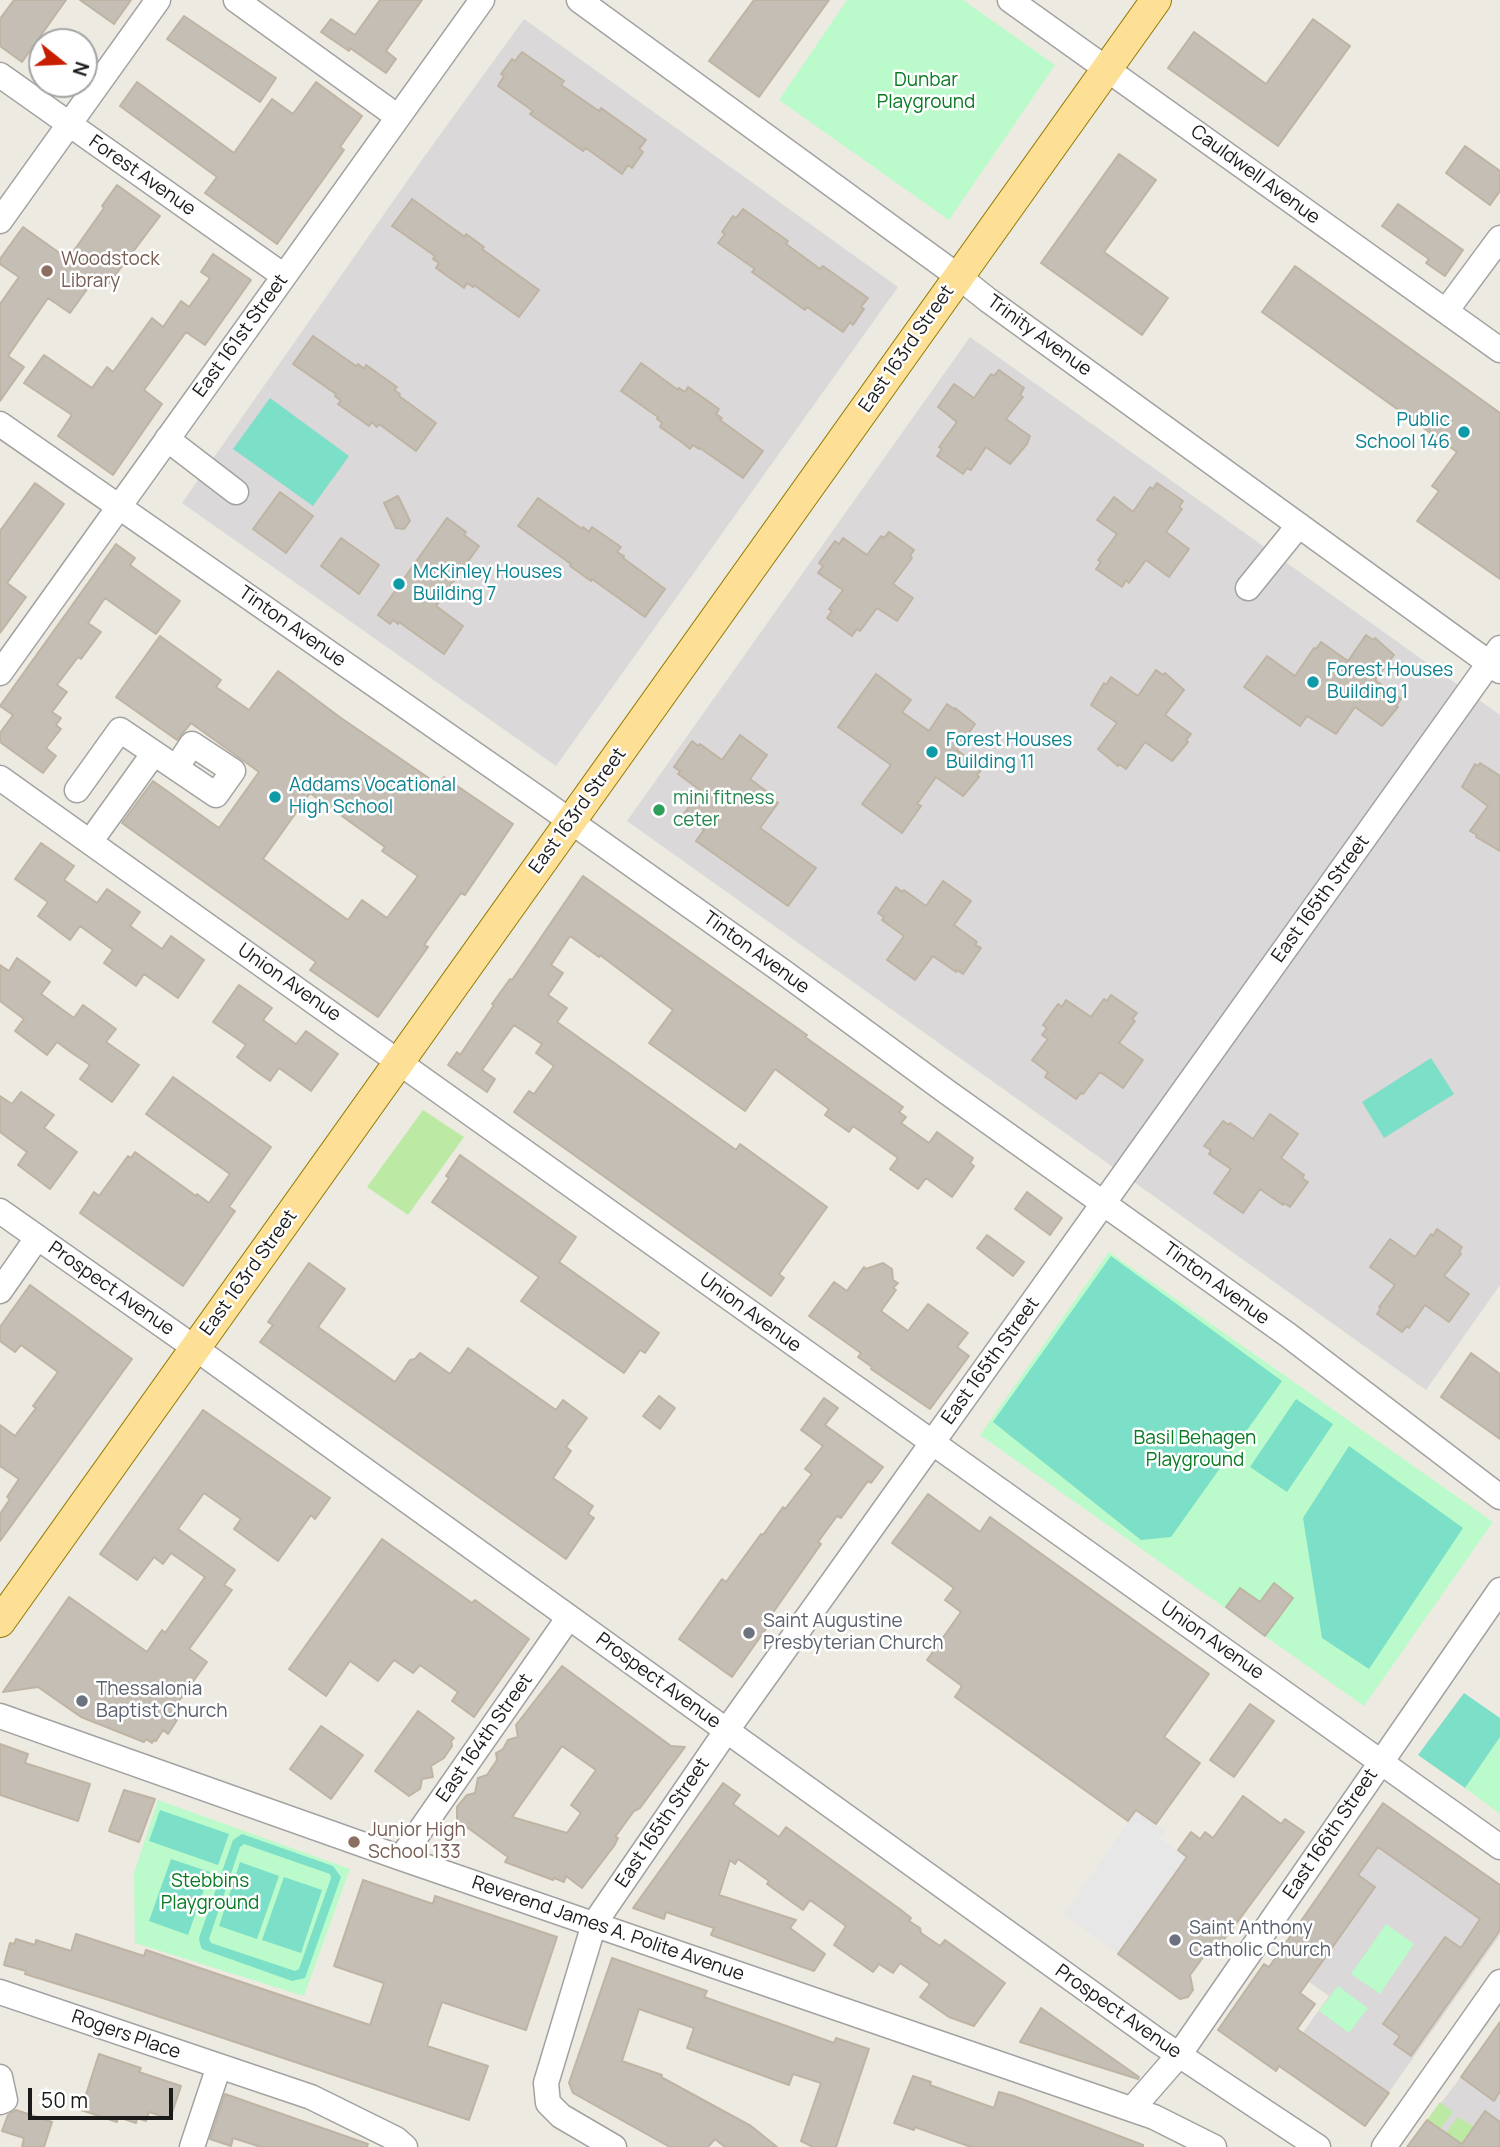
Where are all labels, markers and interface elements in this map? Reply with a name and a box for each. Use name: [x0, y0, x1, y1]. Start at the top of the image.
north arrow: [28, 28, 98, 98]
text: N: [67, 58, 96, 79]
park label: Dunbar Playground: [877, 70, 975, 114]
street label: Cauldwell Avenue: [1186, 120, 1324, 230]
street label: Forest Avenue: [84, 131, 200, 221]
place label: Woodstock Library: [61, 249, 160, 293]
marker: Woodstock Library: [39, 263, 55, 279]
street label: East 161st Street: [189, 270, 293, 402]
street label: East 163rd Street: [855, 281, 959, 417]
street label: Trinity Avenue: [982, 290, 1096, 382]
place label: Public School 146: [1355, 410, 1450, 454]
marker: Public School 146: [1456, 424, 1472, 440]
place label: McKinley Houses Building 7: [413, 562, 562, 606]
marker: McKinley Houses Building 7: [391, 576, 407, 592]
street label: Tinton Avenue: [234, 582, 350, 672]
place label: Forest Houses Building 1: [1327, 660, 1453, 704]
marker: Forest Houses Building 1: [1305, 674, 1321, 690]
place label: Forest Houses Building 11: [946, 730, 1072, 774]
street label: East 163rd Street: [525, 744, 631, 878]
marker: Forest Houses Building 11: [924, 744, 940, 760]
place label: Addams Vocational High School: [289, 775, 456, 819]
place label: mini fitness ceter: [673, 788, 774, 832]
marker: Addams Vocational High School: [267, 789, 283, 805]
marker: mini fitness ceter: [651, 802, 667, 818]
street label: East 165th Street: [1267, 831, 1375, 967]
street label: Tinton Avenue: [698, 907, 814, 999]
street label: Union Avenue: [233, 939, 345, 1027]
street label: East 163rd Street: [196, 1206, 302, 1340]
street label: Prospect Avenue: [44, 1237, 178, 1341]
street label: Tinton Avenue: [1158, 1238, 1274, 1330]
street label: Union Avenue: [695, 1268, 805, 1358]
street label: East 165th Street: [937, 1293, 1045, 1429]
park label: Basil Behagen Playground: [1134, 1428, 1256, 1472]
street label: Union Avenue: [1156, 1597, 1268, 1685]
place label: Saint Augustine Presbyterian Church: [763, 1611, 944, 1655]
marker: Saint Augustine Presbyterian Church: [741, 1625, 757, 1641]
street label: Prospect Avenue: [591, 1628, 725, 1734]
street label: East 164th Street: [432, 1669, 538, 1807]
place label: Thessalonia Baptist Church: [96, 1679, 228, 1723]
marker: Thessalonia Baptist Church: [74, 1693, 90, 1709]
street label: East 165th Street: [611, 1754, 715, 1892]
street label: East 166th Street: [1279, 1765, 1383, 1903]
place label: Junior High School 133: [368, 1820, 466, 1864]
marker: Junior High School 133: [346, 1834, 362, 1850]
park label: Stebbins Playground: [161, 1871, 259, 1915]
street label: Reverend James A. Polite Avenue: [469, 1872, 747, 1986]
place label: Saint Anthony Catholic Church: [1189, 1918, 1331, 1962]
marker: Saint Anthony Catholic Church: [1167, 1932, 1183, 1948]
street label: Prospect Avenue: [1051, 1960, 1185, 2064]
street label: Rogers Place: [69, 2006, 183, 2064]
scale bar: [32, 2074, 177, 2118]
text: 50 m: [41, 2086, 88, 2114]

